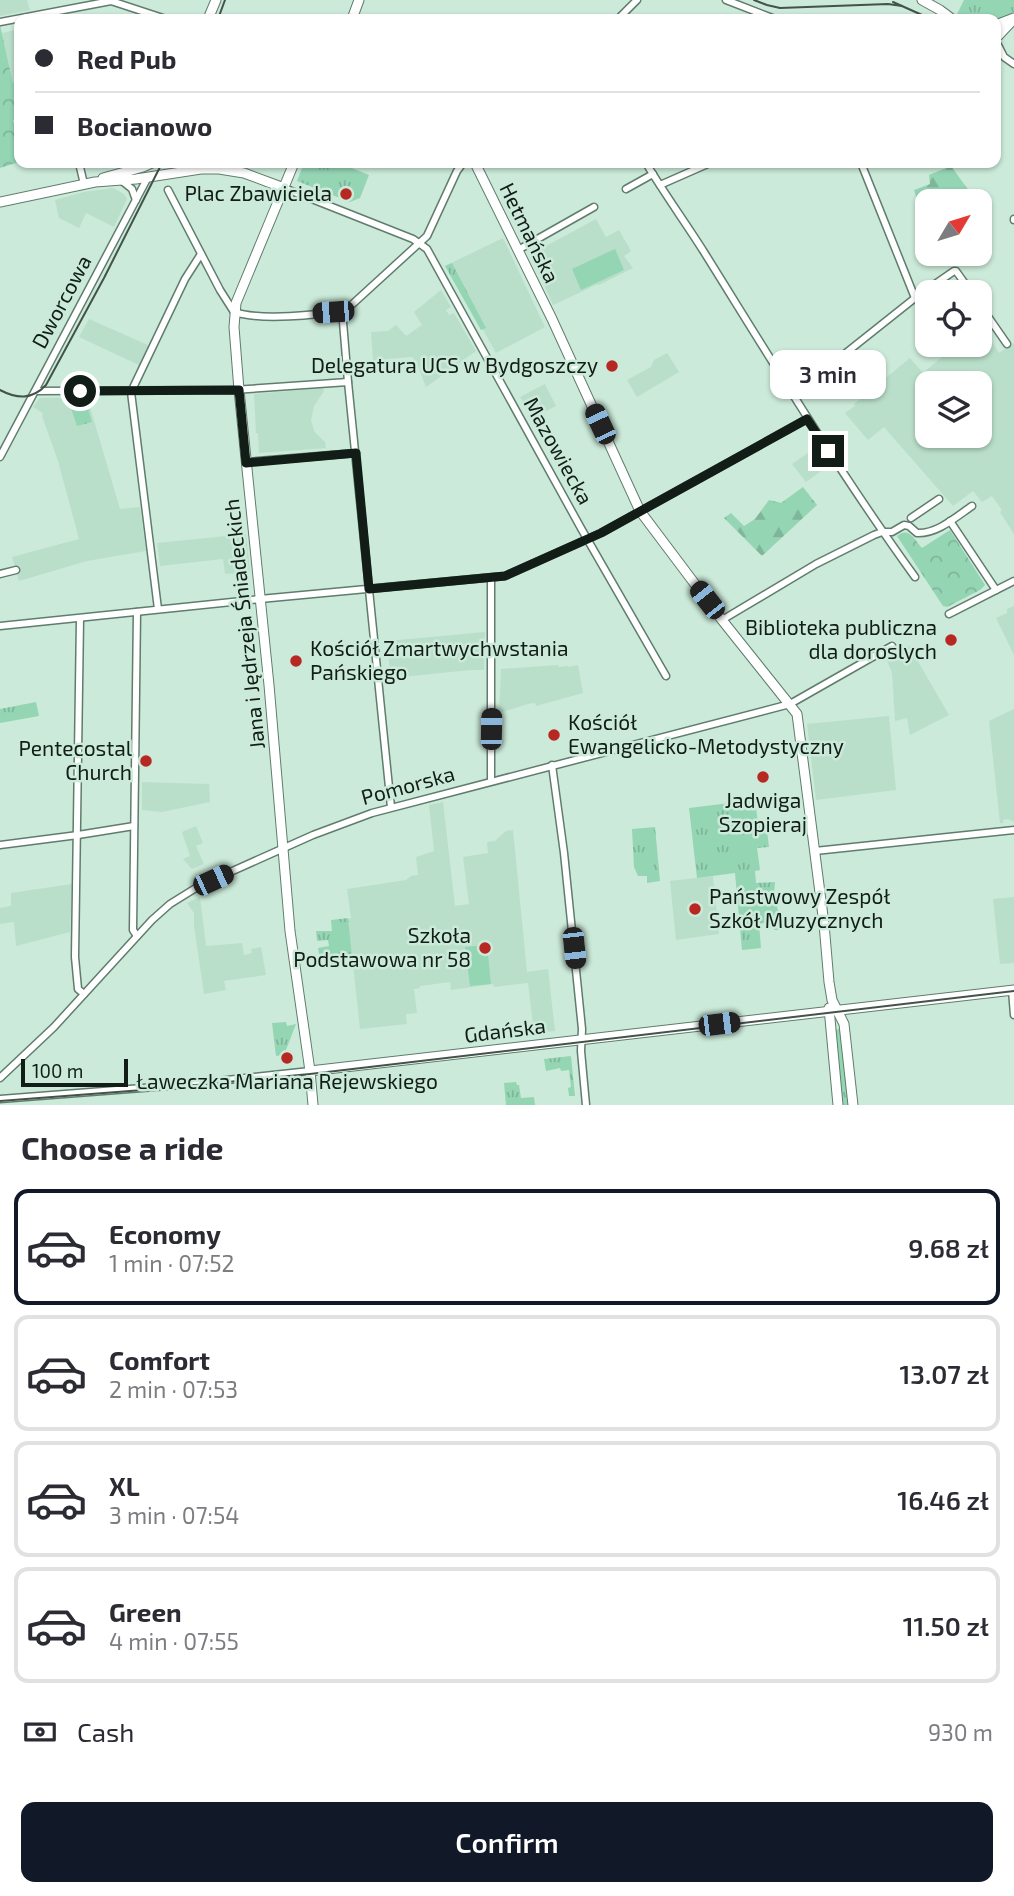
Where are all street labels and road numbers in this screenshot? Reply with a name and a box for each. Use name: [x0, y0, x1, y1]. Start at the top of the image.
street label: Hetmańska: [495, 178, 565, 287]
street label: Dworcowa: [26, 250, 96, 352]
street label: Mazowiecka: [520, 392, 599, 508]
street label: Jana i Jędrzeja Śniadeckich: [218, 498, 270, 751]
street label: Pomorska: [358, 760, 457, 809]
street label: Gdańska: [463, 1012, 547, 1047]

